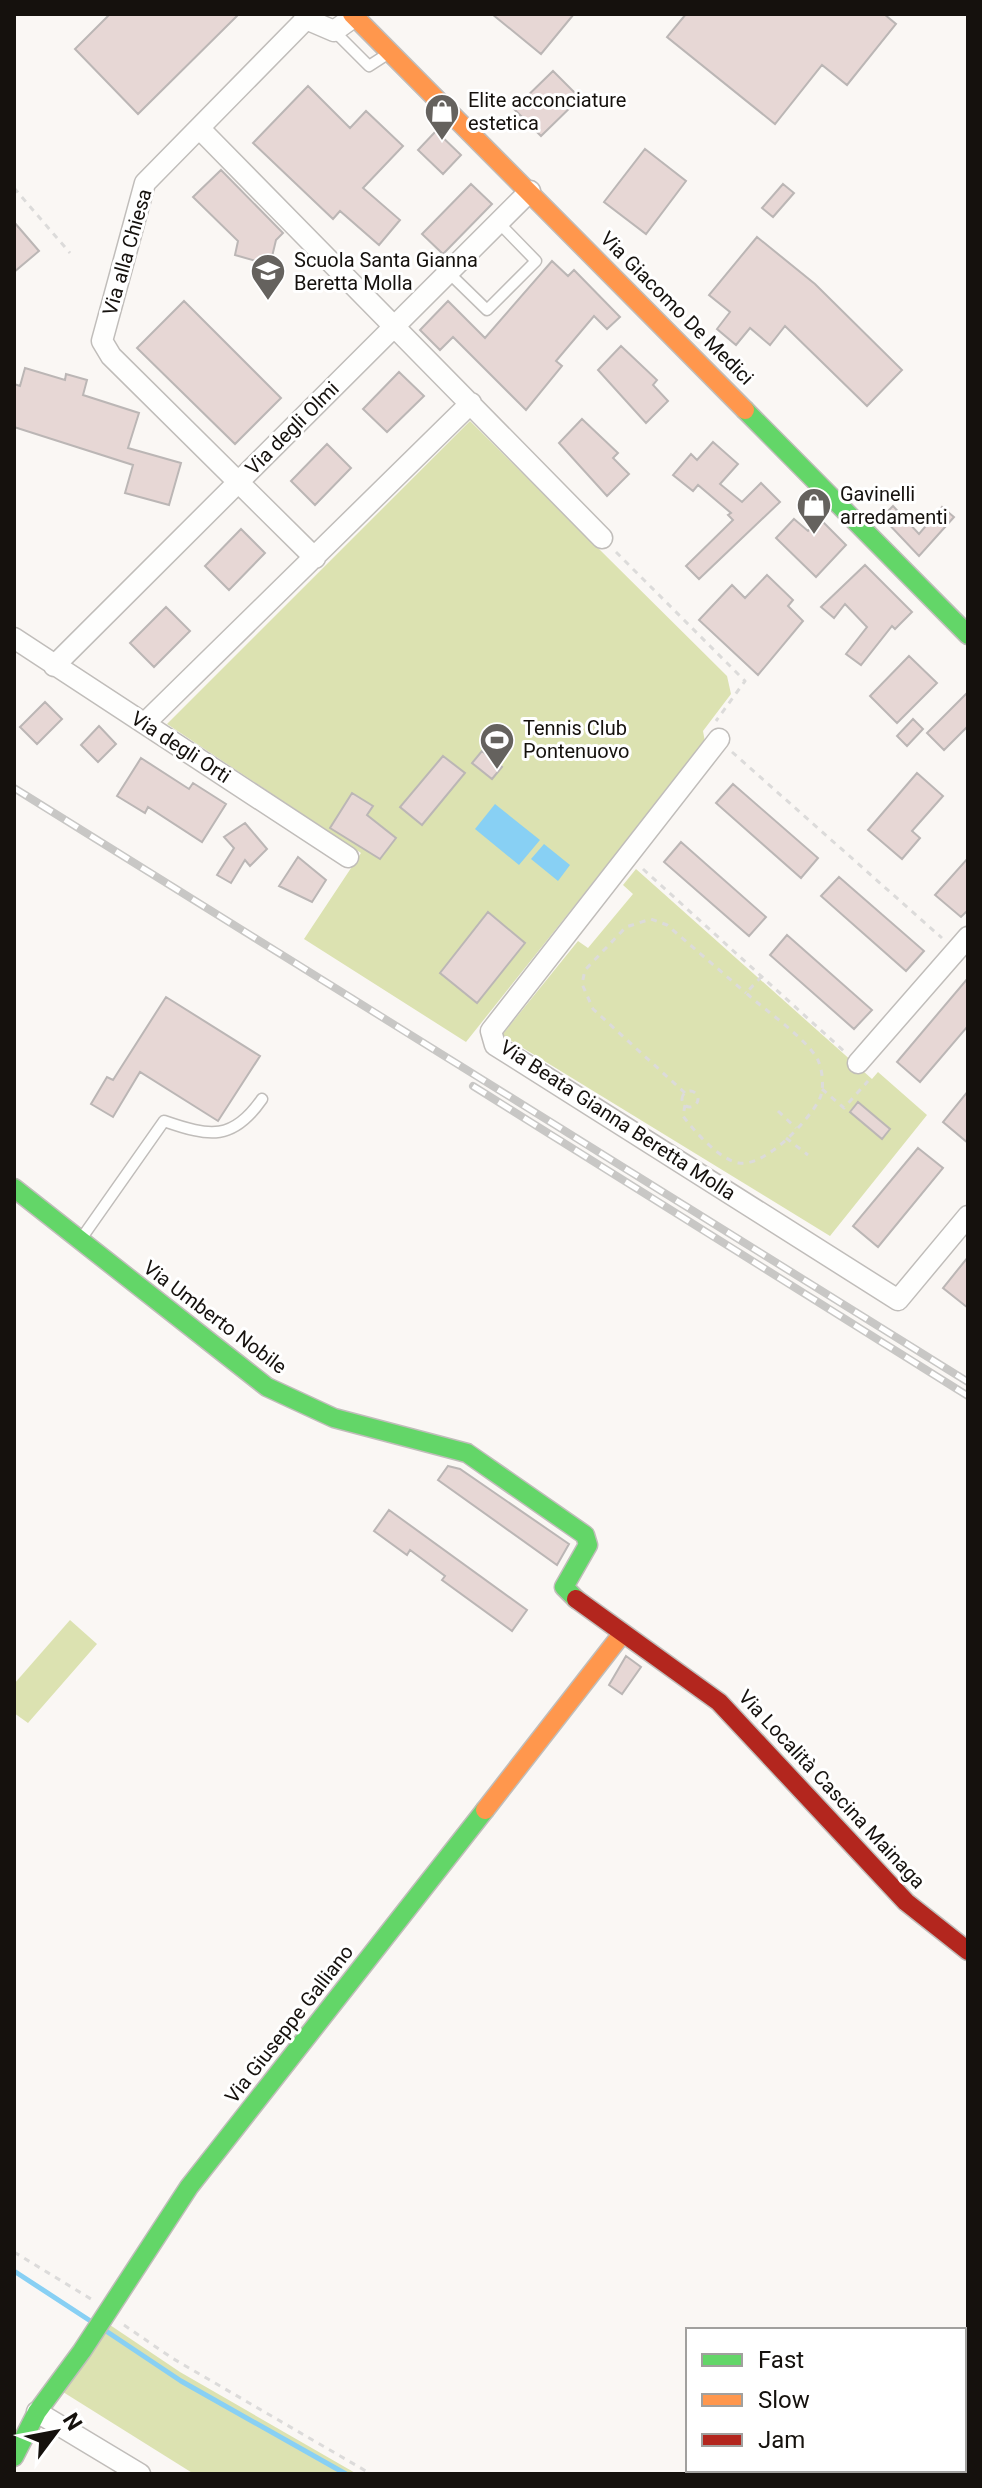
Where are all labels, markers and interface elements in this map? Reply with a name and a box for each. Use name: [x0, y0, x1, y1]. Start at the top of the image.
place label: Elite acconciature estetica: [468, 88, 626, 135]
shop icon: Elite acconciature estetica: [423, 92, 461, 142]
street label: Via alla Chiesa: [97, 186, 157, 318]
street label: Via Giacomo De Medici: [595, 226, 759, 390]
place label: Scuola Santa Gianna Beretta Molla: [294, 248, 478, 295]
school or university icon: Scuola Santa Gianna Beretta Molla: [249, 252, 287, 302]
street label: Via degli Olmi: [240, 376, 344, 480]
place label: Gavinelli arredamenti: [840, 482, 948, 529]
shop icon: Gavinelli arredamenti: [795, 486, 833, 536]
street label: Via degli Orti: [127, 706, 235, 788]
place label: Tennis Club Pontenuovo: [523, 716, 629, 763]
sports icon: Tennis Club Pontenuovo: [478, 721, 516, 771]
street label: Via Beata Gianna Beretta Molla: [496, 1035, 740, 1205]
street label: Via Umberto Nobile: [139, 1255, 291, 1379]
street label: Via Località Cascina Mainaga: [734, 1685, 930, 1893]
street label: Via Giuseppe Galliano: [220, 1940, 358, 2108]
legend: [686, 2328, 966, 2472]
text: Fast: [758, 2346, 804, 2374]
text: Slow: [758, 2386, 810, 2414]
north arrow: [16, 2392, 96, 2472]
text: N: [58, 2408, 87, 2435]
text: Jam: [758, 2426, 805, 2454]

